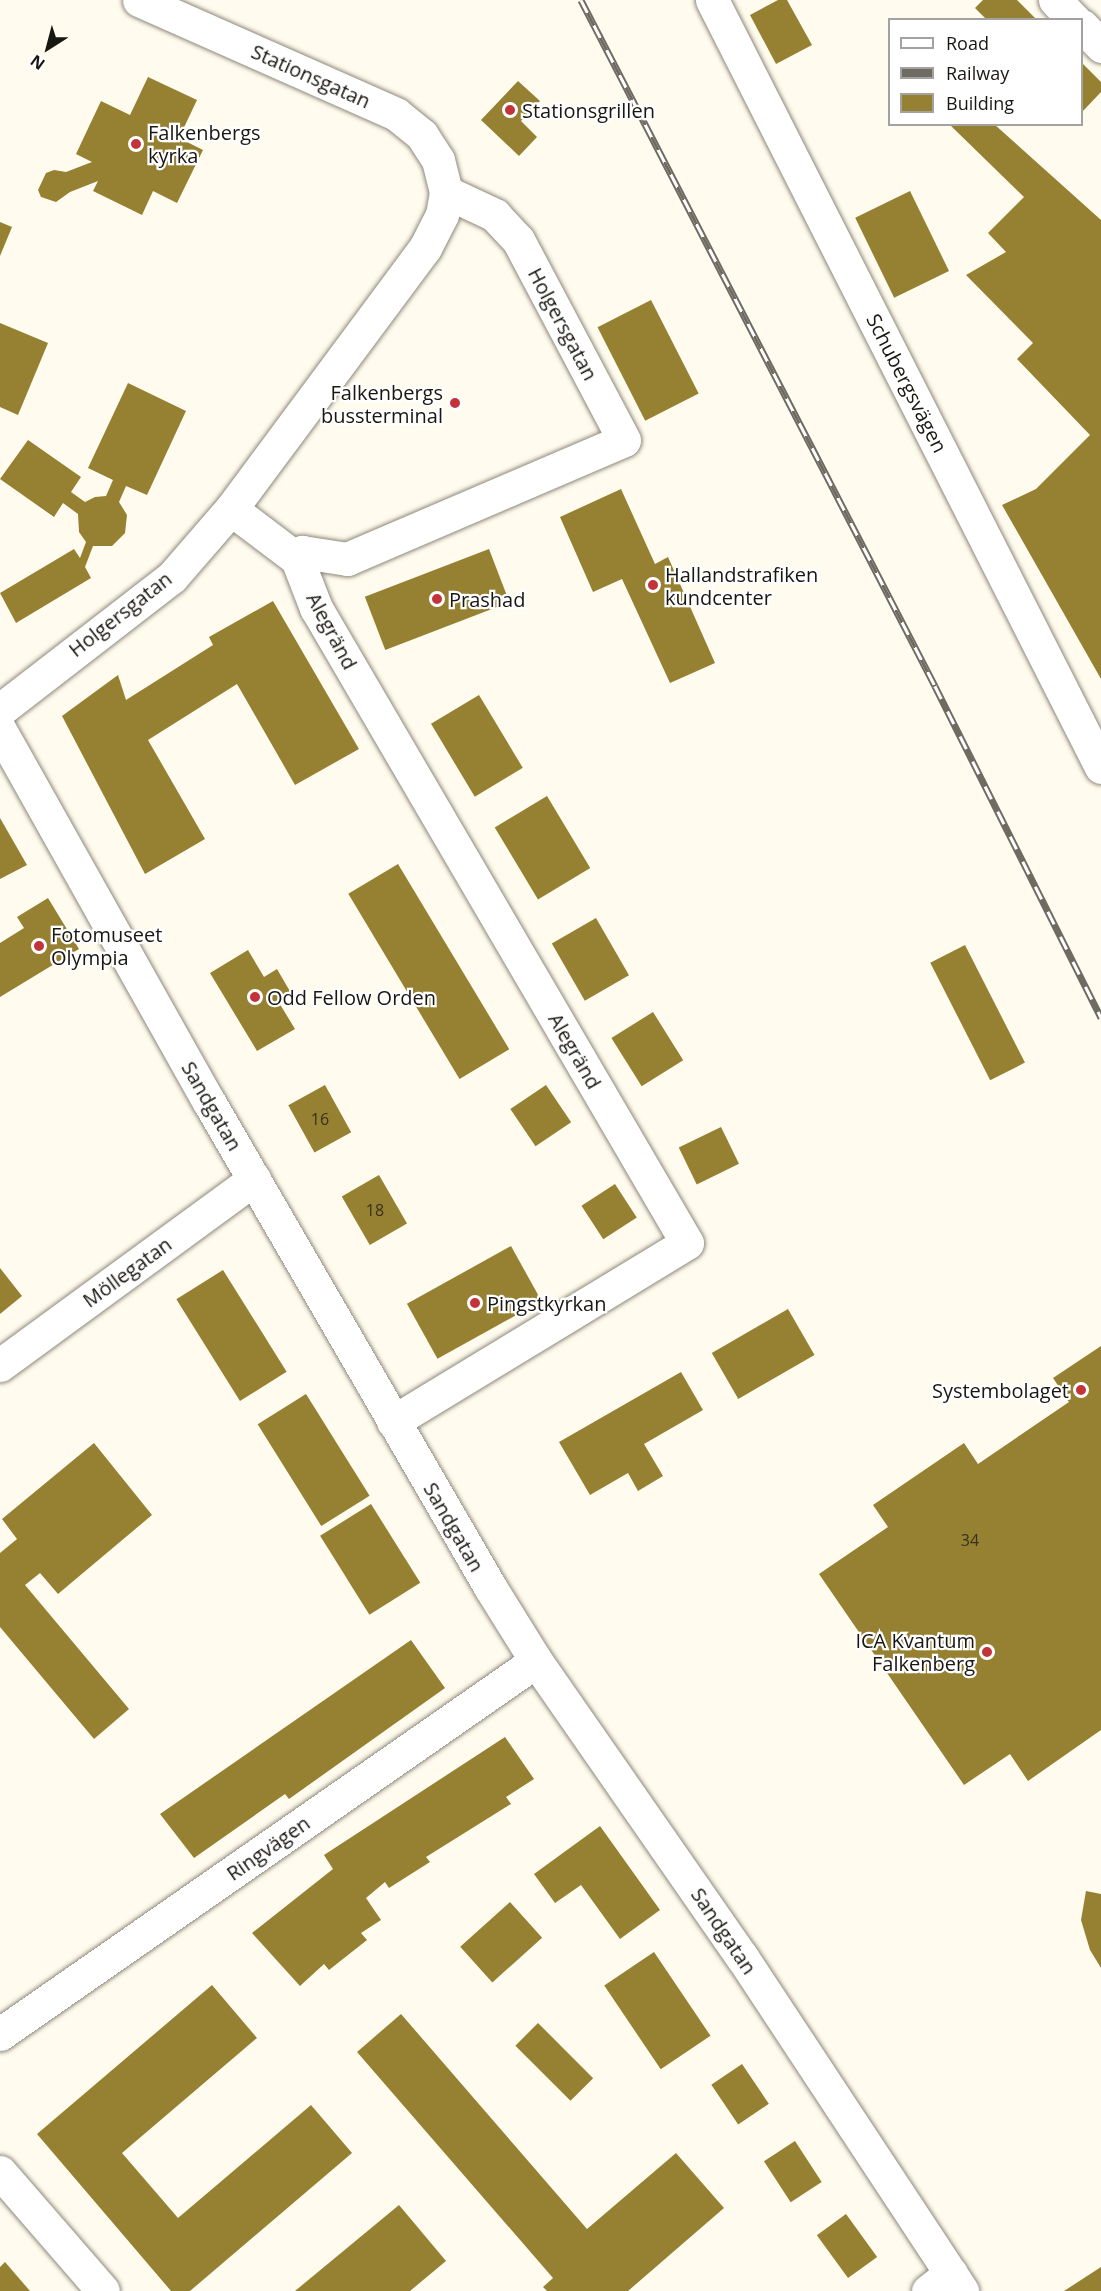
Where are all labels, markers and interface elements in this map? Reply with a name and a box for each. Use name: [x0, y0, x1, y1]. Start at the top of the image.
north arrow: [18, 18, 78, 78]
legend: [888, 18, 1083, 126]
text: Road: [946, 31, 989, 55]
street label: Stationsgatan: [248, 39, 374, 113]
text: N: [26, 50, 49, 75]
text: Railway: [946, 61, 1009, 85]
text: Building: [946, 91, 1014, 115]
place label: Stationsgrillen: [522, 98, 655, 122]
marker: Stationsgrillen: [503, 103, 517, 117]
place label: Falkenbergs kyrka: [148, 120, 261, 167]
marker: Falkenbergs kyrka: [129, 137, 143, 151]
street label: Holgersgatan: [523, 264, 603, 384]
street label: Schubergsvägen: [862, 310, 952, 456]
place label: Falkenbergs bussterminal: [321, 380, 443, 427]
marker: Falkenbergs bussterminal: [448, 396, 462, 410]
place label: Hallandstrafiken kundcenter: [665, 562, 818, 609]
street label: Holgersgatan: [64, 566, 176, 662]
marker: Hallandstrafiken kundcenter: [646, 578, 660, 592]
place label: Prashad: [449, 587, 525, 611]
street label: Alegränd: [302, 588, 362, 674]
marker: Prashad: [430, 592, 444, 606]
place label: Fotomuseet Olympia: [51, 922, 162, 969]
marker: Fotomuseet Olympia: [32, 939, 46, 953]
place label: Odd Fellow Orden: [267, 985, 436, 1009]
marker: Odd Fellow Orden: [248, 990, 262, 1004]
street label: Alegränd: [544, 1009, 606, 1093]
street label: Sandgatan: [177, 1057, 247, 1155]
house number: 16: [311, 1109, 329, 1129]
house number: 18: [366, 1200, 384, 1220]
street label: Möllegatan: [78, 1232, 176, 1312]
place label: Pingstkyrkan: [487, 1291, 606, 1315]
marker: Pingstkyrkan: [468, 1296, 482, 1310]
place label: Systembolaget: [932, 1378, 1069, 1402]
marker: Systembolaget: [1074, 1383, 1088, 1397]
street label: Sandgatan: [419, 1478, 489, 1576]
house number: 34: [961, 1530, 979, 1550]
place label: ICA Kvantum Falkenberg: [855, 1628, 975, 1675]
marker: ICA Kvantum Falkenberg: [980, 1645, 994, 1659]
street label: Ringvägen: [222, 1811, 314, 1885]
street label: Sandgatan: [686, 1883, 762, 1979]

